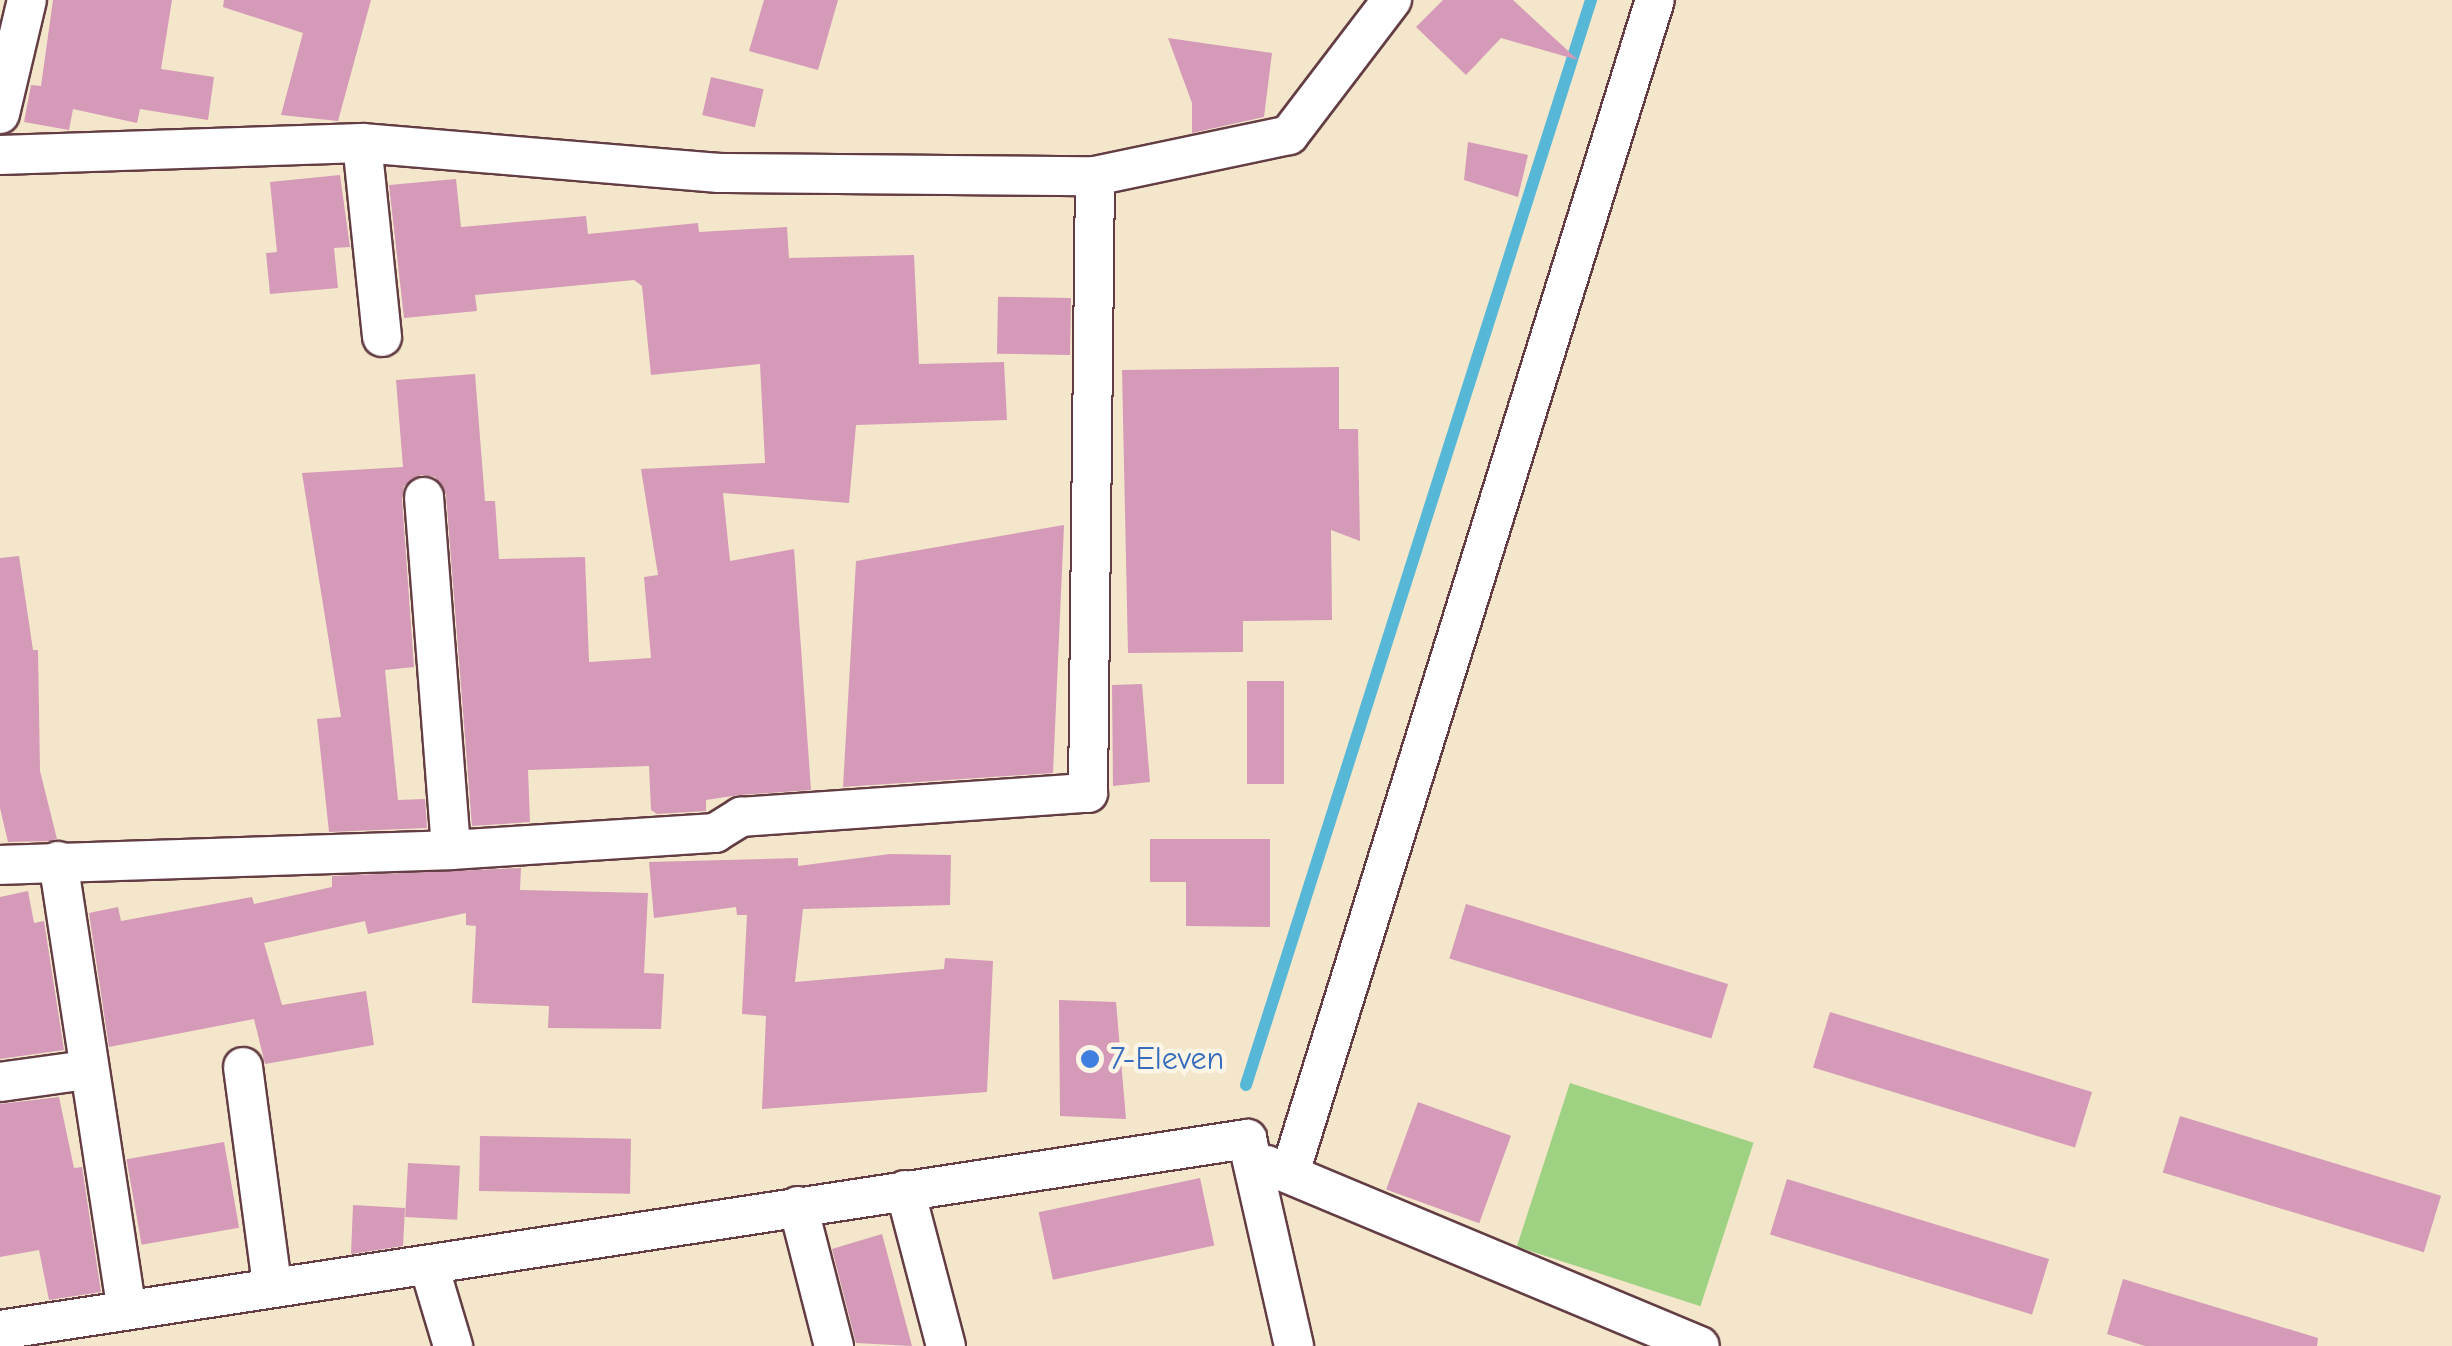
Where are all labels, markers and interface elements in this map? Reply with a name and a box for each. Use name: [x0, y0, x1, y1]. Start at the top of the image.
place label: 7-Eleven: [1110, 1040, 1224, 1078]
marker: 7-Eleven: [1079, 1048, 1101, 1070]

